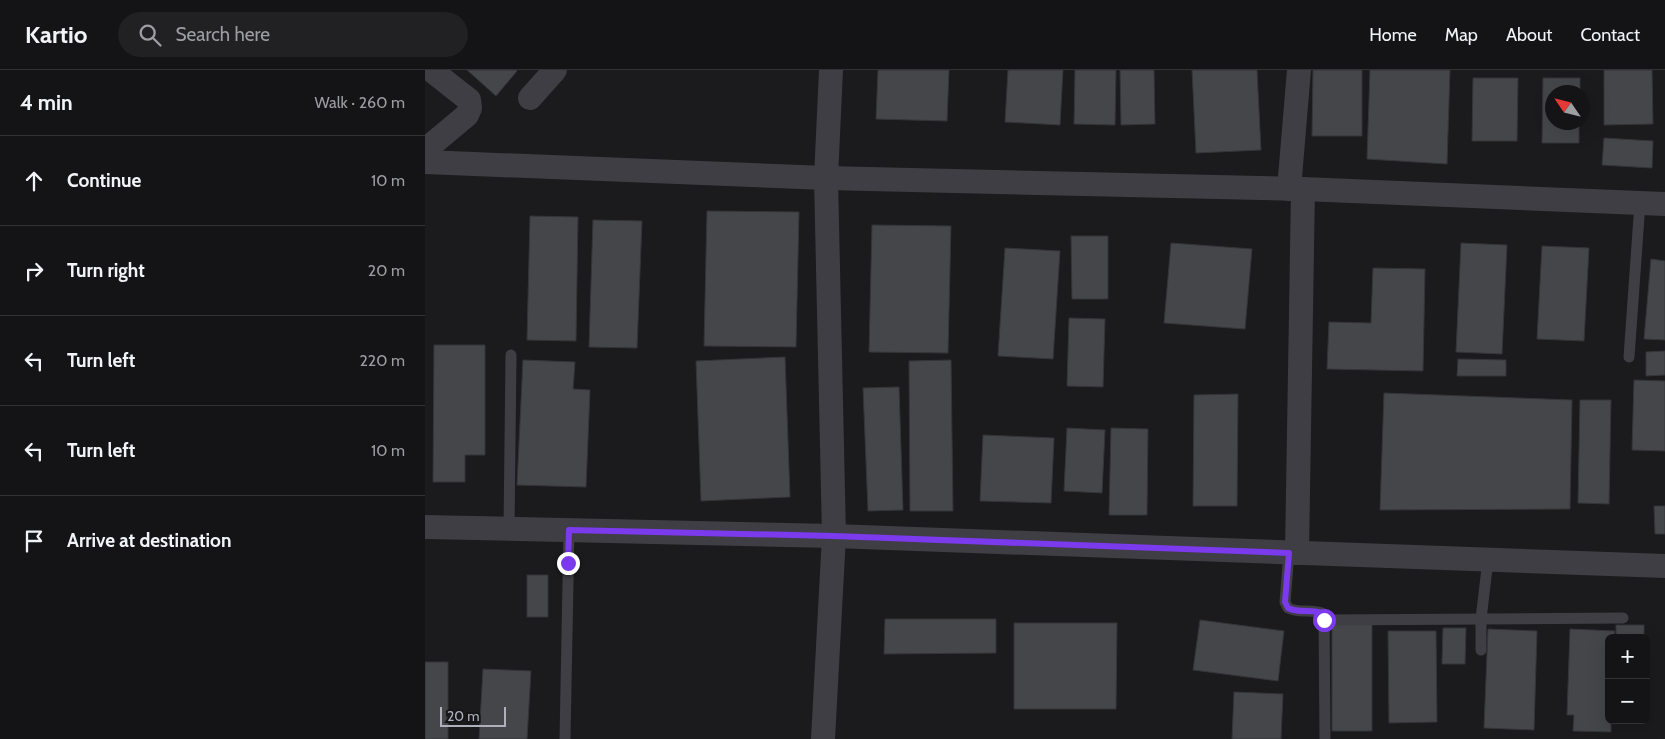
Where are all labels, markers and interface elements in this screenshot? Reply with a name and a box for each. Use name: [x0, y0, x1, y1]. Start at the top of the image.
search box: [118, 12, 468, 57]
text: Kartio: [25, 20, 88, 49]
icon: search: [136, 21, 164, 49]
text: Search here: [176, 23, 270, 46]
text: Home: [1369, 24, 1417, 46]
text: Map: [1445, 24, 1478, 46]
text: About: [1506, 24, 1552, 46]
text: Contact: [1580, 24, 1640, 46]
north arrow: [1545, 85, 1590, 130]
text: 4 min: [20, 90, 73, 115]
text: Walk · 260 m: [315, 93, 405, 112]
icon: ahead: [20, 167, 48, 195]
text: Continue: [67, 169, 141, 192]
text: 10 m: [371, 171, 405, 190]
icon: right: [20, 257, 48, 285]
text: Turn right: [67, 259, 145, 282]
text: 20 m: [368, 261, 405, 280]
icon: left: [20, 347, 48, 375]
text: Turn left: [67, 349, 135, 372]
text: 220 m: [359, 351, 405, 370]
icon: left: [20, 437, 48, 465]
text: Turn left: [67, 439, 135, 462]
text: 10 m: [371, 441, 405, 460]
icon: arrive: [20, 527, 48, 555]
text: Arrive at destination: [67, 529, 231, 552]
route end: [557, 552, 580, 575]
route start: [1313, 609, 1336, 632]
map controls: [1605, 634, 1650, 724]
button: +: [1605, 634, 1650, 679]
button: −: [1605, 679, 1650, 724]
scale bar: [440, 704, 506, 727]
text: 20 m: [447, 707, 480, 725]

